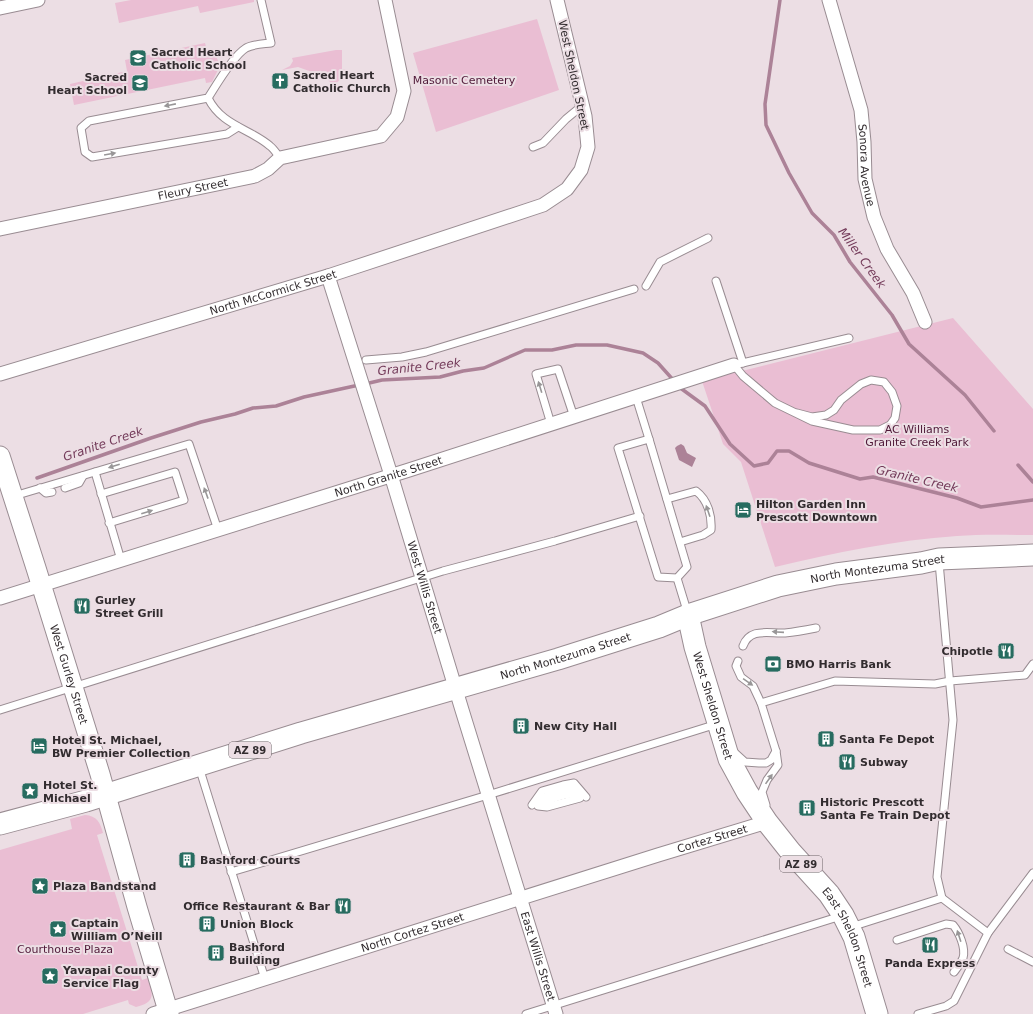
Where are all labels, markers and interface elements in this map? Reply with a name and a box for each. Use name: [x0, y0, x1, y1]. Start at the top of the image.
street label: West Sheldon Street: [556, 19, 592, 132]
place label: Sacred Heart Catholic School: [151, 46, 246, 72]
school or university icon: Sacred Heart Catholic School: [128, 48, 148, 68]
place label: Sacred Heart Catholic Church: [293, 69, 391, 95]
place label: Sacred Heart School: [47, 71, 127, 97]
church icon: Sacred Heart Catholic Church: [270, 71, 290, 91]
school or university icon: Sacred Heart School: [130, 73, 150, 93]
park label: Masonic Cemetery: [413, 74, 516, 87]
one-way arrow: [164, 103, 176, 109]
street label: Sonora Avenue: [855, 123, 877, 208]
one-way arrow: [104, 151, 116, 157]
street label: Fleury Street: [157, 176, 230, 203]
water label: Miller Creek: [835, 225, 889, 292]
street label: North McCormick Street: [208, 267, 339, 318]
water label: Granite Creek: [377, 356, 462, 378]
one-way arrow: [537, 380, 543, 392]
water label: Granite Creek: [61, 423, 146, 464]
park label: AC Williams Granite Creek Park: [865, 423, 969, 449]
street label: North Granite Street: [333, 453, 445, 500]
one-way arrow: [108, 463, 120, 469]
water label: Granite Creek: [875, 463, 960, 495]
one-way arrow: [203, 486, 209, 498]
place label: Hilton Garden Inn Prescott Downtown: [756, 498, 877, 524]
hotel icon: Hilton Garden Inn Prescott Downtown: [733, 500, 753, 520]
one-way arrow: [705, 505, 711, 517]
one-way arrow: [141, 509, 153, 515]
street label: West Willis Street: [404, 539, 445, 636]
street label: North Montezuma Street: [809, 553, 946, 586]
place label: Gurley Street Grill: [95, 594, 163, 620]
restaurant icon: Gurley Street Grill: [72, 596, 92, 616]
street label: West Gurley Street: [47, 623, 90, 727]
one-way arrow: [772, 629, 784, 636]
street label: North Montezuma Street: [499, 630, 633, 682]
restaurant icon: Chipotle: [996, 641, 1016, 661]
place label: Chipotle: [941, 645, 993, 658]
street label: West Sheldon Street: [690, 650, 735, 762]
bank icon: BMO Harris Bank: [763, 654, 783, 674]
place label: BMO Harris Bank: [786, 658, 892, 671]
one-way arrow: [742, 678, 753, 686]
building icon: New City Hall: [511, 716, 531, 736]
place label: New City Hall: [534, 720, 617, 733]
building icon: Santa Fe Depot: [816, 729, 836, 749]
place label: Santa Fe Depot: [839, 733, 934, 746]
place label: Hotel St. Michael, BW Premier Collection: [52, 734, 190, 760]
hotel icon: Hotel St. Michael, BW Premier Collection: [29, 736, 49, 756]
road number: AZ 89: [229, 742, 271, 758]
restaurant icon: Subway: [837, 752, 857, 772]
place label: Subway: [860, 756, 908, 769]
one-way arrow: [765, 774, 773, 785]
place label: Hotel St. Michael: [43, 779, 97, 805]
place icon: Hotel St. Michael: [20, 781, 40, 801]
place label: Historic Prescott Santa Fe Train Depot: [820, 796, 950, 822]
building icon: Historic Prescott Santa Fe Train Depot: [797, 798, 817, 818]
street label: Cortez Street: [676, 822, 750, 856]
building icon: Bashford Courts: [177, 850, 197, 870]
place label: Bashford Courts: [200, 854, 301, 867]
road number: AZ 89: [780, 856, 822, 872]
place icon: Plaza Bandstand: [30, 876, 50, 896]
place label: Plaza Bandstand: [53, 880, 156, 893]
street label: East Sheldon Street: [819, 885, 875, 990]
restaurant icon: Office Restaurant & Bar: [333, 896, 353, 916]
place label: Office Restaurant & Bar: [183, 900, 331, 913]
street label: North Cortez Street: [360, 910, 466, 955]
street label: East Willis Street: [518, 910, 558, 1003]
building icon: Union Block: [197, 914, 217, 934]
place label: Captain William O’Neill: [71, 917, 162, 943]
place label: Union Block: [220, 918, 294, 931]
place icon: Captain William O’Neill: [48, 919, 68, 939]
one-way arrow: [956, 930, 962, 942]
restaurant icon: Panda Express: [920, 935, 940, 955]
place label: Bashford Building: [229, 941, 285, 967]
park label: Courthouse Plaza: [17, 943, 113, 956]
building icon: Bashford Building: [206, 943, 226, 963]
place label: Panda Express: [885, 957, 976, 970]
place label: Yavapai County Service Flag: [62, 964, 159, 990]
place icon: Yavapai County Service Flag: [40, 966, 60, 986]

